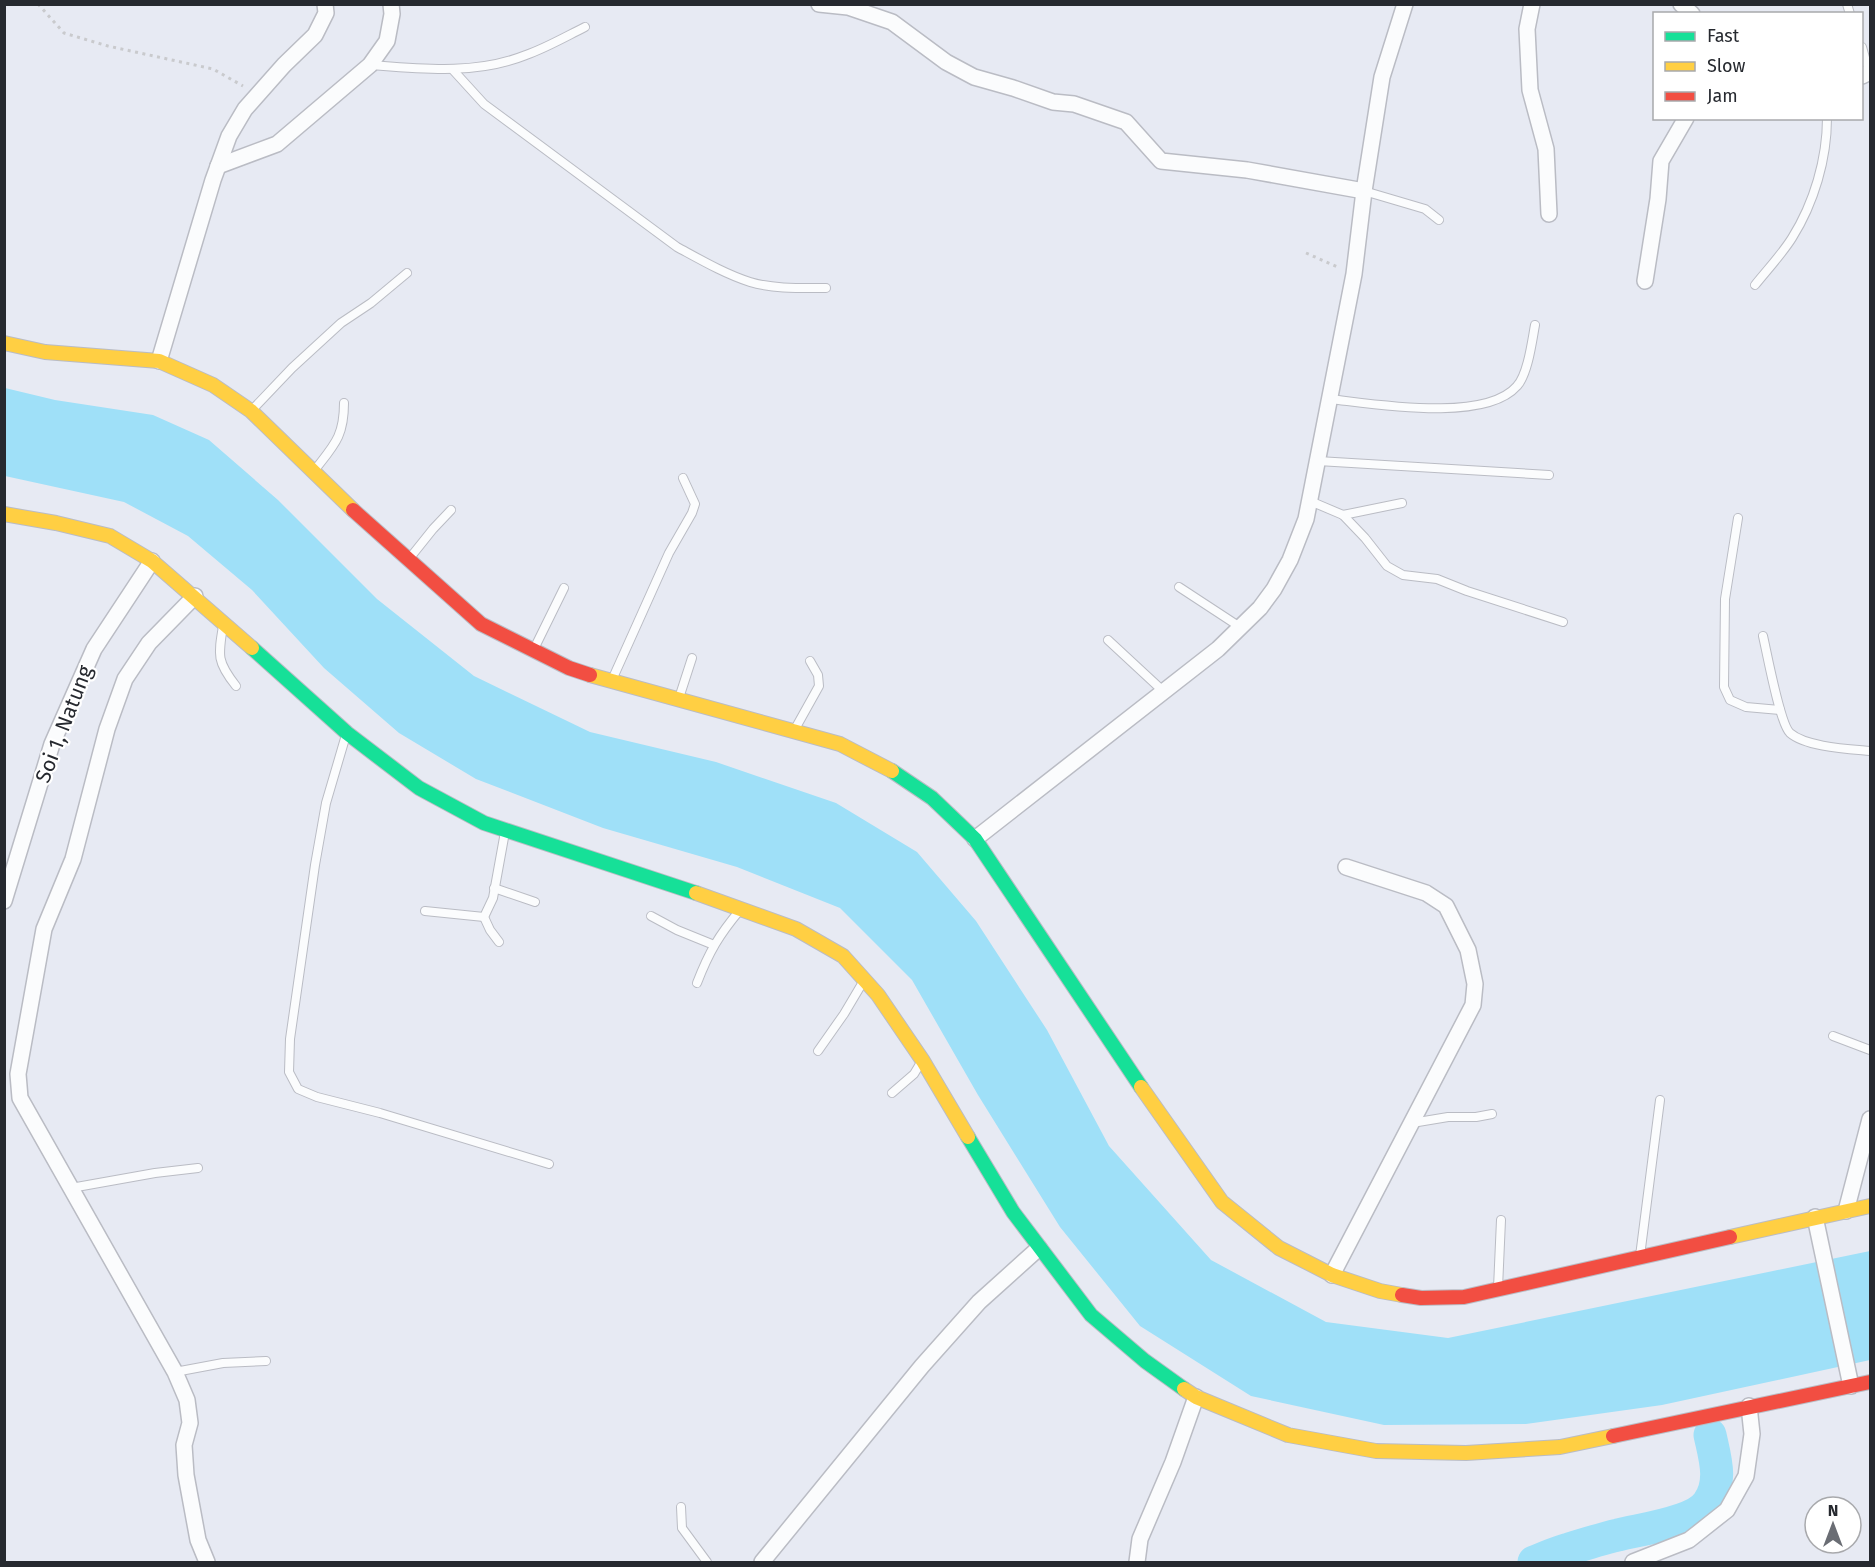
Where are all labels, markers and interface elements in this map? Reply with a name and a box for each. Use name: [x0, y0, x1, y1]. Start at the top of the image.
legend: [1653, 12, 1863, 120]
text: Fast: [1707, 25, 1740, 47]
text: Slow: [1707, 55, 1746, 77]
text: Jam: [1707, 85, 1738, 107]
street label: Soi 1, Natung: [30, 662, 98, 786]
north arrow: [1803, 1495, 1863, 1555]
text: N: [1828, 1501, 1838, 1520]

